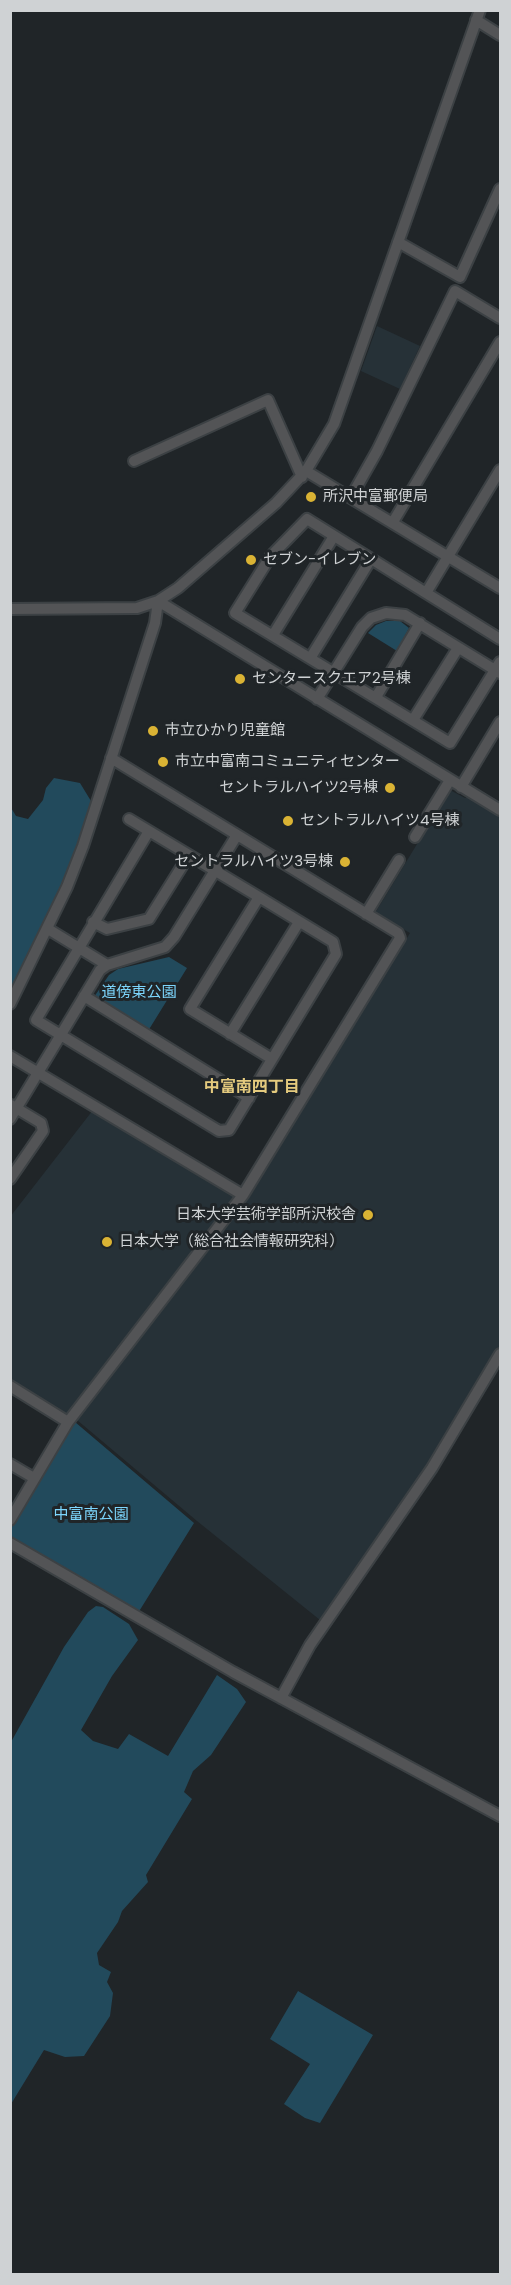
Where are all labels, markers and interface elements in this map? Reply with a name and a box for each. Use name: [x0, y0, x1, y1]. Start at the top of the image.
place label: 所沢中富郵便局: [323, 488, 428, 506]
marker: 所沢中富郵便局: [304, 490, 318, 504]
place label: セブン-イレブン: [263, 551, 376, 569]
marker: セブン-イレブン: [244, 553, 258, 567]
place label: センタースクエア2号棟: [252, 670, 411, 688]
marker: センタースクエア2号棟: [233, 672, 247, 686]
place label: 市立ひかり児童館: [165, 722, 285, 740]
marker: 市立ひかり児童館: [146, 724, 160, 738]
place label: 市立中富南コミュニティセンター: [175, 753, 400, 771]
marker: 市立中富南コミュニティセンター: [156, 755, 170, 769]
place label: セントラルハイツ2号棟: [219, 779, 378, 797]
marker: セントラルハイツ2号棟: [383, 781, 397, 795]
place label: セントラルハイツ4号棟: [300, 812, 459, 830]
marker: セントラルハイツ4号棟: [281, 814, 295, 828]
place label: セントラルハイツ3号棟: [174, 853, 333, 871]
marker: セントラルハイツ3号棟: [338, 855, 352, 869]
park label: 道傍東公園: [102, 984, 176, 1002]
district label: 中富南四丁目: [204, 1078, 300, 1098]
place label: 日本大学芸術学部所沢校舎: [176, 1206, 356, 1224]
marker: 日本大学芸術学部所沢校舎: [361, 1208, 375, 1222]
place label: 日本大学（総合社会情報研究科）: [119, 1233, 344, 1251]
marker: 日本大学（総合社会情報研究科）: [100, 1235, 114, 1249]
park label: 中富南公園: [54, 1506, 128, 1524]

